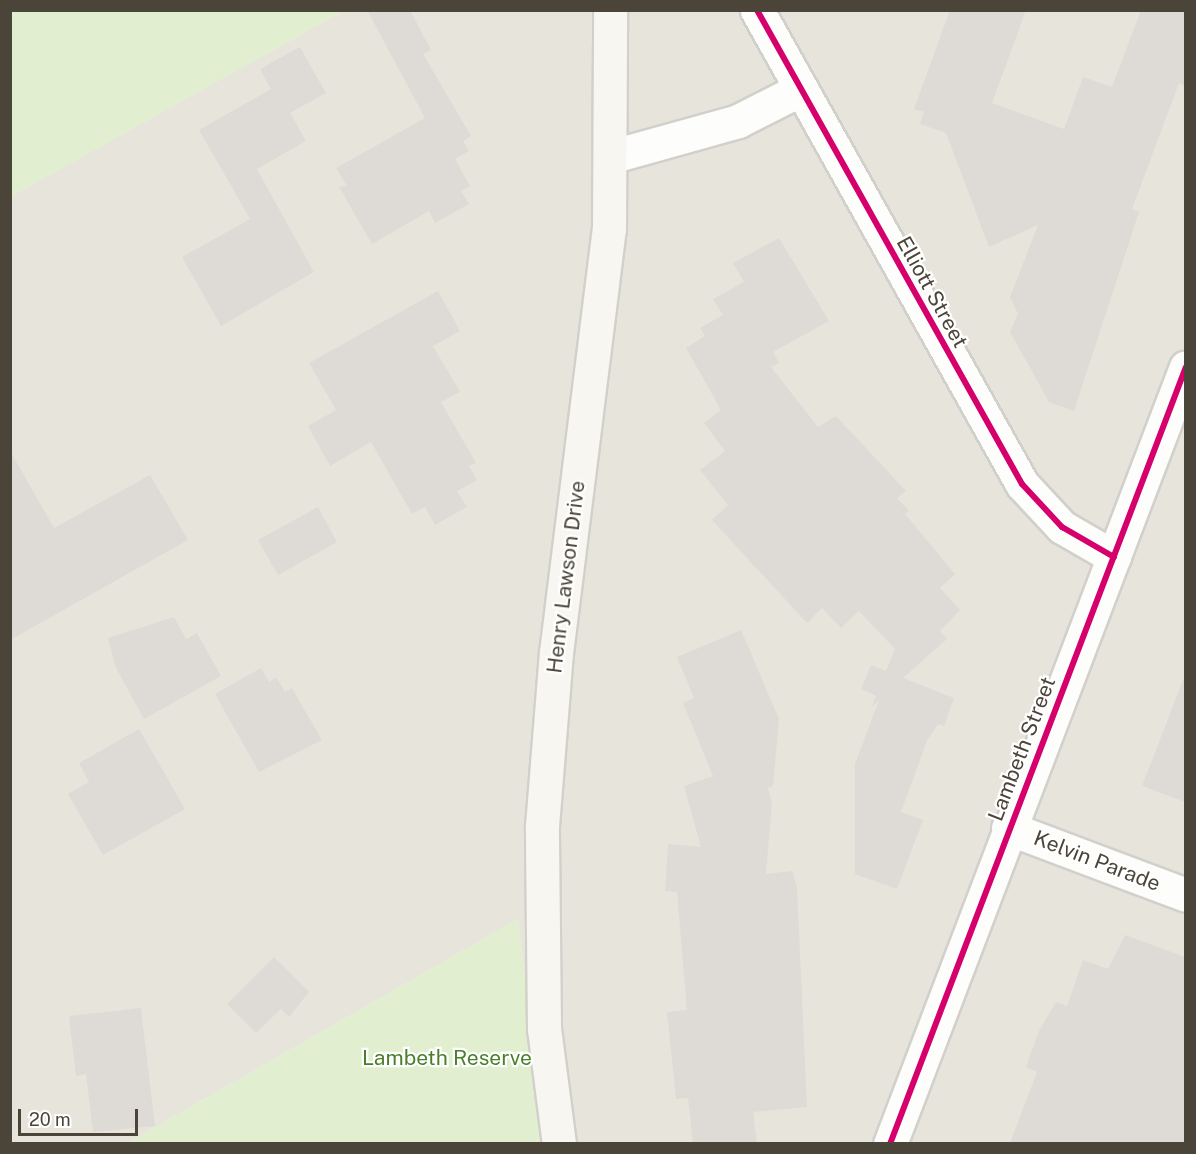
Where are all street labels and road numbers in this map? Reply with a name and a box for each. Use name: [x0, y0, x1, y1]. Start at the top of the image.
street label: Elliott Street: [891, 232, 973, 352]
street label: Henry Lawson Drive: [542, 479, 590, 675]
street label: Lambeth Street: [983, 673, 1061, 825]
street label: Kelvin Parade: [1030, 825, 1164, 897]

